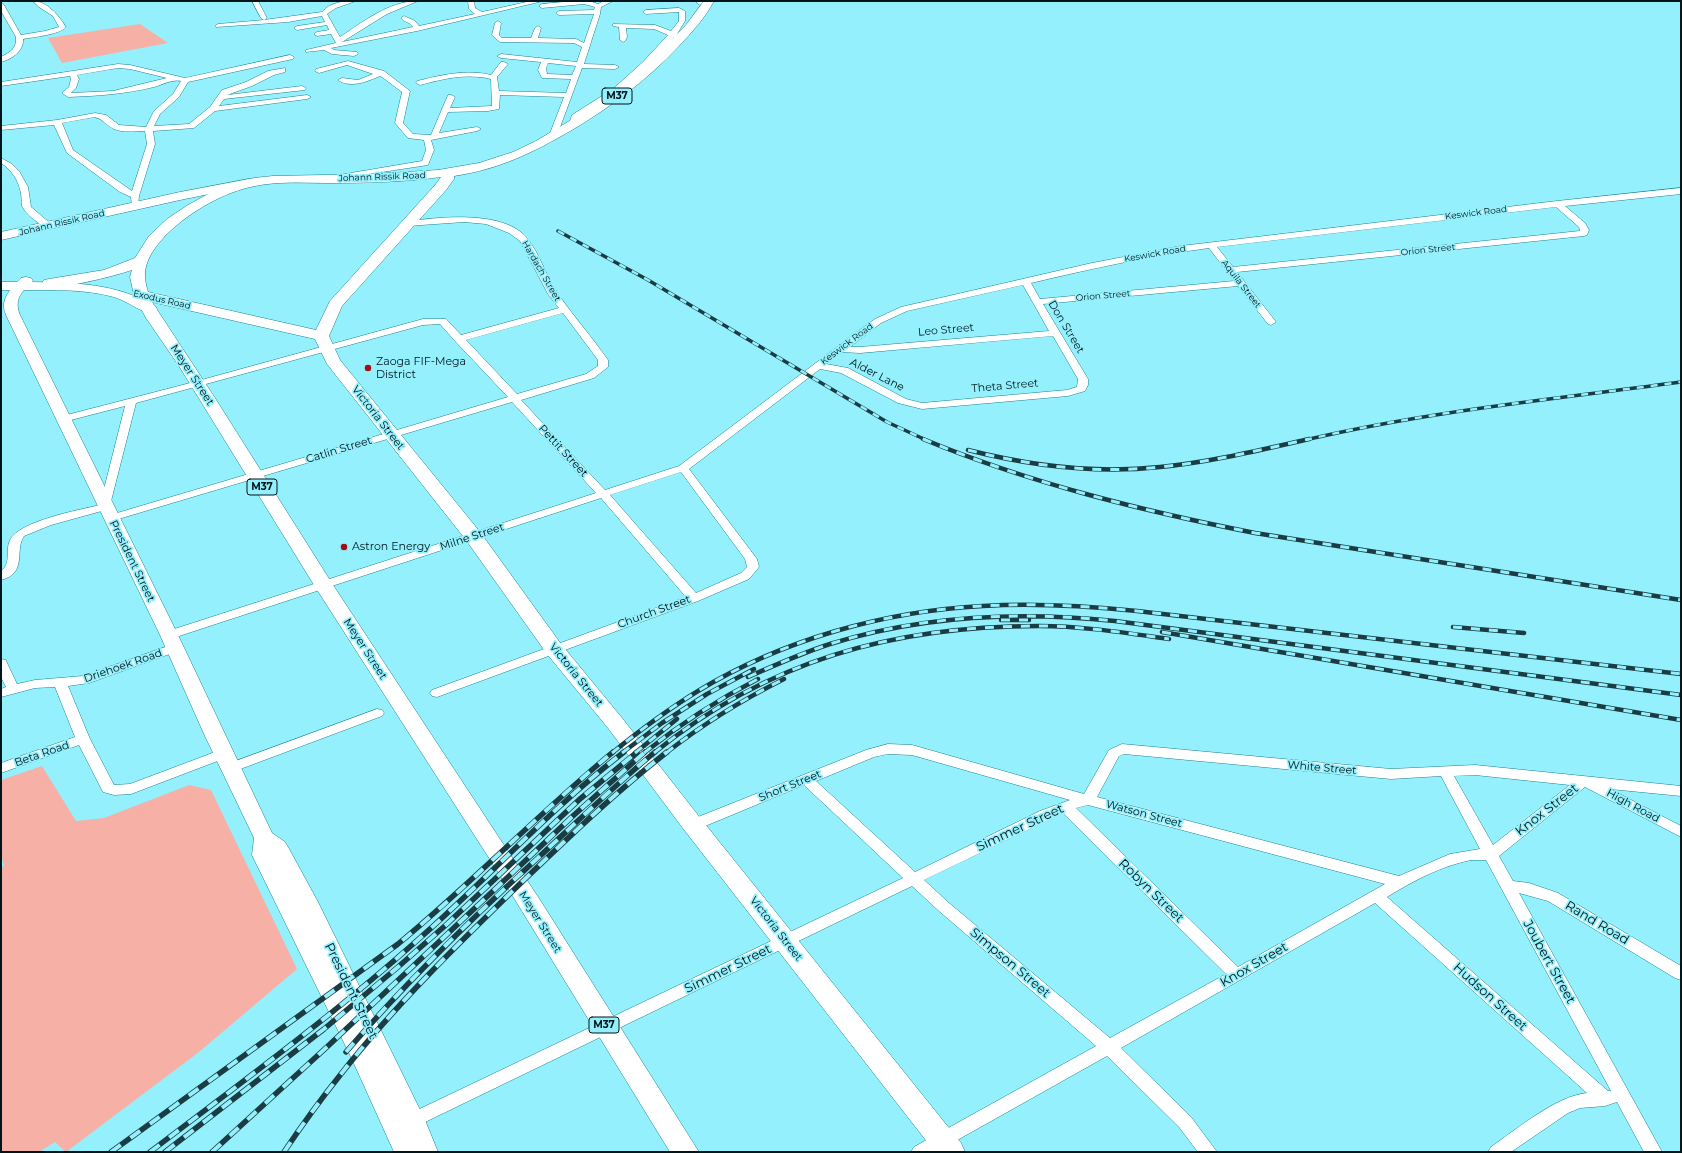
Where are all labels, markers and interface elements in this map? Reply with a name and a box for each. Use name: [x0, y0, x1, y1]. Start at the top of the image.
road number: M37: [602, 88, 632, 104]
street label: Johann Rissik Road: [338, 170, 426, 184]
street label: Keswick Road: [1444, 204, 1508, 222]
street label: Johann Rissik Road: [18, 208, 106, 238]
street label: Hardach Street: [519, 239, 563, 303]
street label: Orion Street: [1400, 242, 1456, 258]
street label: Keswick Road: [1123, 243, 1187, 265]
street label: Aquila Street: [1219, 258, 1263, 310]
street label: Exodus Road: [132, 288, 192, 312]
street label: Orion Street: [1075, 288, 1131, 304]
street label: Don Street: [1045, 298, 1087, 356]
street label: Keswick Road: [819, 321, 875, 367]
street label: Leo Street: [917, 321, 975, 339]
street label: Meyer Street: [167, 342, 217, 408]
place label: Zaoga FIF-Mega District: [376, 355, 466, 381]
street label: Alder Lane: [848, 356, 906, 394]
marker: Zaoga FIF-Mega District: [363, 363, 373, 373]
street label: Theta Street: [971, 376, 1039, 396]
street label: Victoria Street: [349, 383, 407, 453]
street label: Pettit Street: [535, 422, 591, 480]
street label: Catlin Street: [304, 434, 374, 466]
road number: M37: [247, 479, 277, 495]
street label: President Street: [107, 518, 157, 604]
street label: Milne Street: [438, 520, 506, 554]
place label: Astron Energy: [352, 540, 430, 554]
marker: Astron Energy: [339, 542, 349, 552]
street label: Church Street: [616, 593, 692, 631]
street label: Meyer Street: [340, 616, 390, 682]
street label: Victoria Street: [546, 641, 606, 709]
street label: Driehoek Road: [82, 646, 164, 686]
street label: Beta Road: [13, 738, 71, 770]
street label: White Street: [1287, 758, 1357, 778]
street label: Short Street: [757, 767, 823, 805]
street label: Knox Street: [1512, 781, 1582, 839]
street label: High Road: [1604, 786, 1662, 826]
street label: Watson Street: [1104, 797, 1184, 831]
street label: Simmer Street: [974, 801, 1066, 855]
street label: Robyn Street: [1115, 856, 1187, 926]
street label: Meyer Street: [516, 889, 564, 955]
street label: Victoria Street: [747, 894, 805, 964]
street label: Rand Road: [1562, 898, 1632, 948]
street label: Joubert Street: [1520, 917, 1578, 1007]
street label: Simpson Street: [967, 925, 1053, 1001]
street label: Knox Street: [1217, 939, 1291, 991]
street label: President Street: [321, 940, 381, 1042]
street label: Simmer Street: [682, 941, 774, 997]
street label: Hudson Street: [1450, 960, 1530, 1034]
road number: M37: [589, 1017, 619, 1033]

